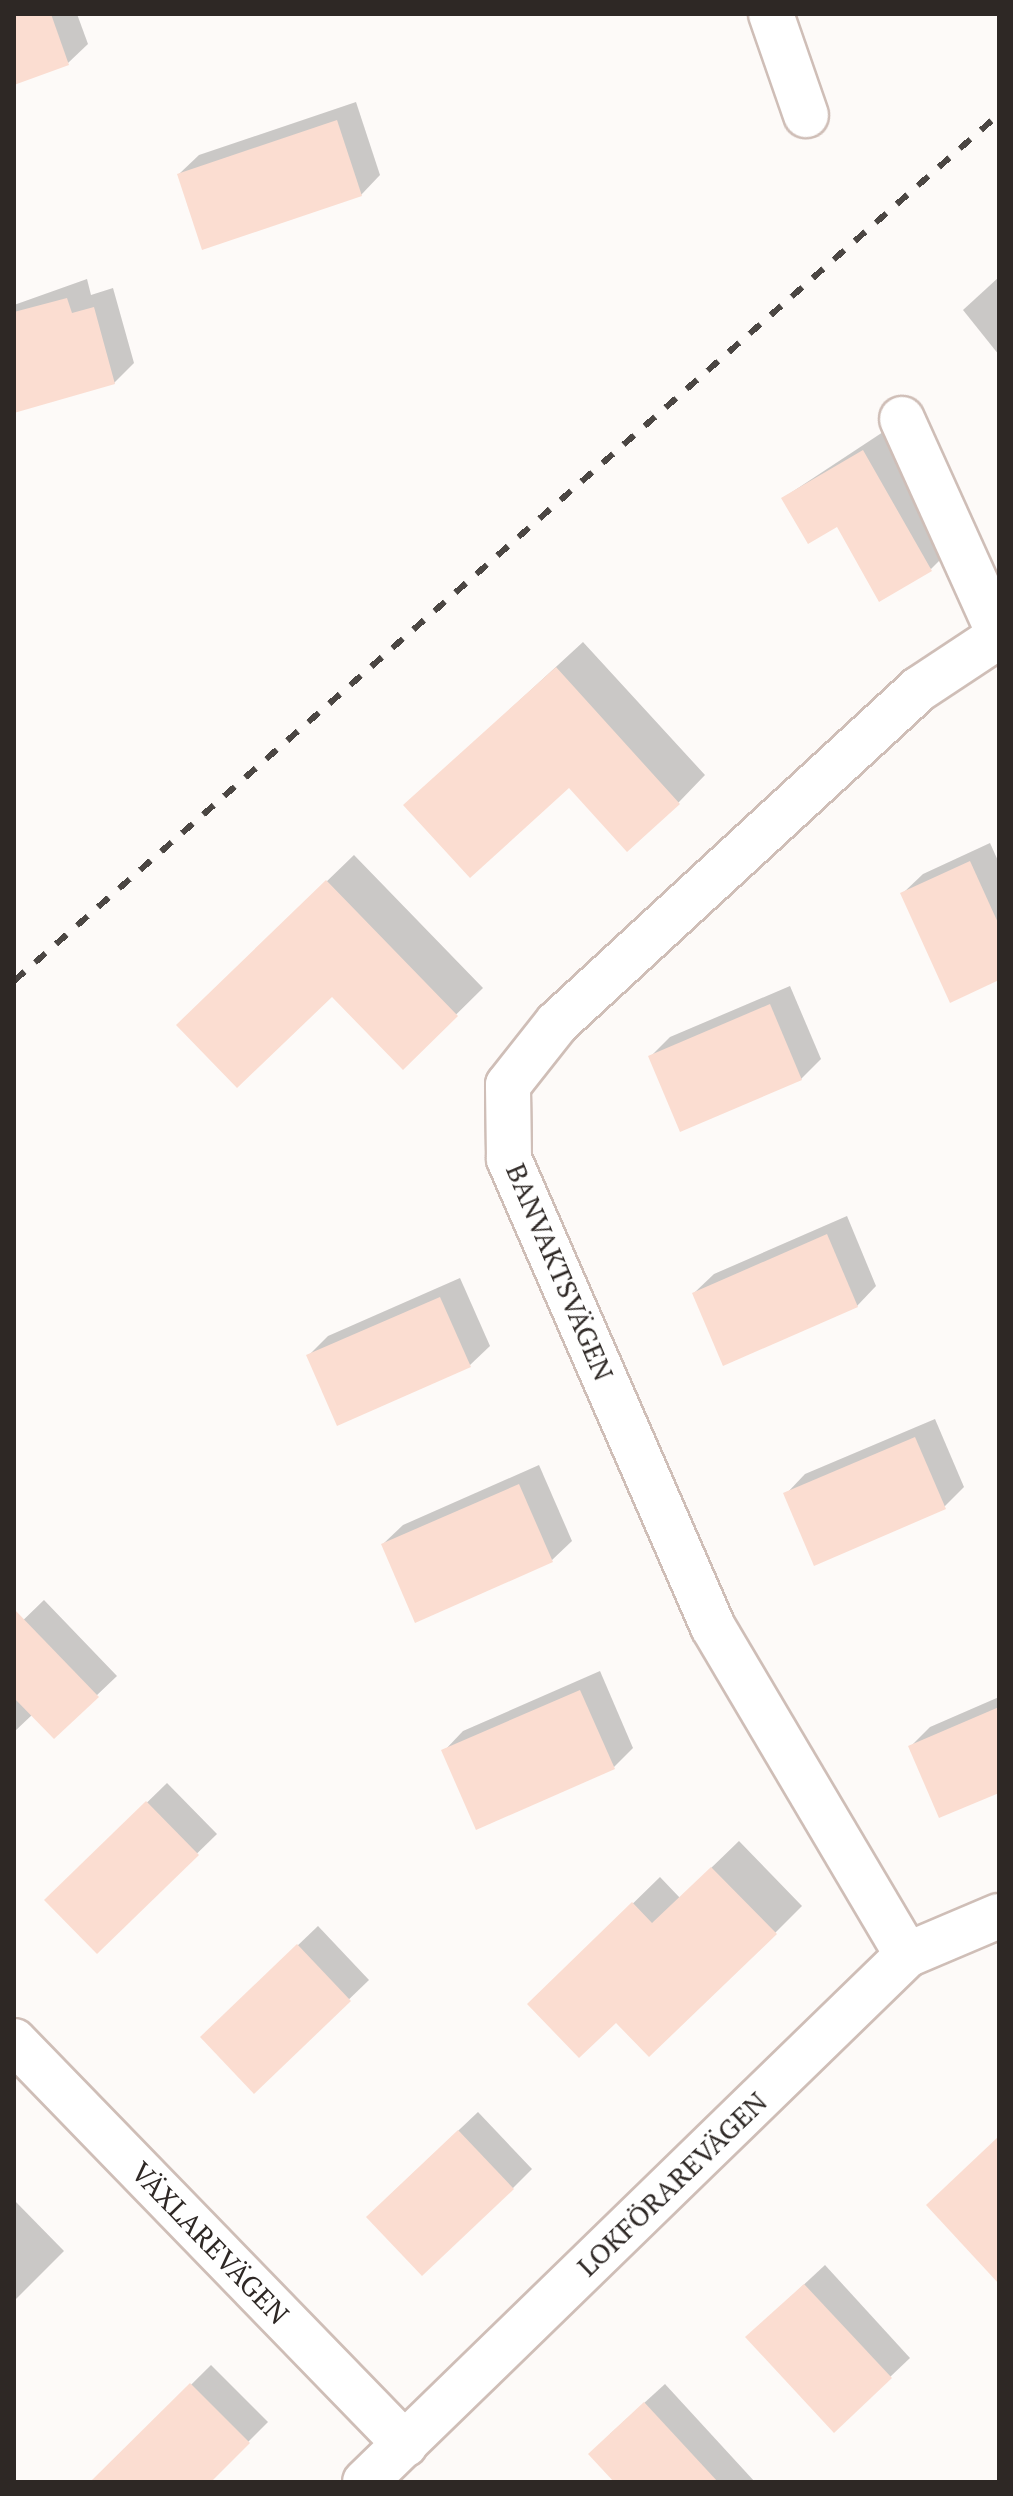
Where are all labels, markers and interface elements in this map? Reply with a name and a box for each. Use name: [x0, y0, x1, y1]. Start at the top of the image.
street label: BANVAKTSVÄGEN: [499, 1158, 621, 1386]
street label: LOKFÖRAREVÄGEN: [570, 2085, 774, 2283]
street label: VÄXLAREVÄGEN: [124, 2155, 296, 2331]

